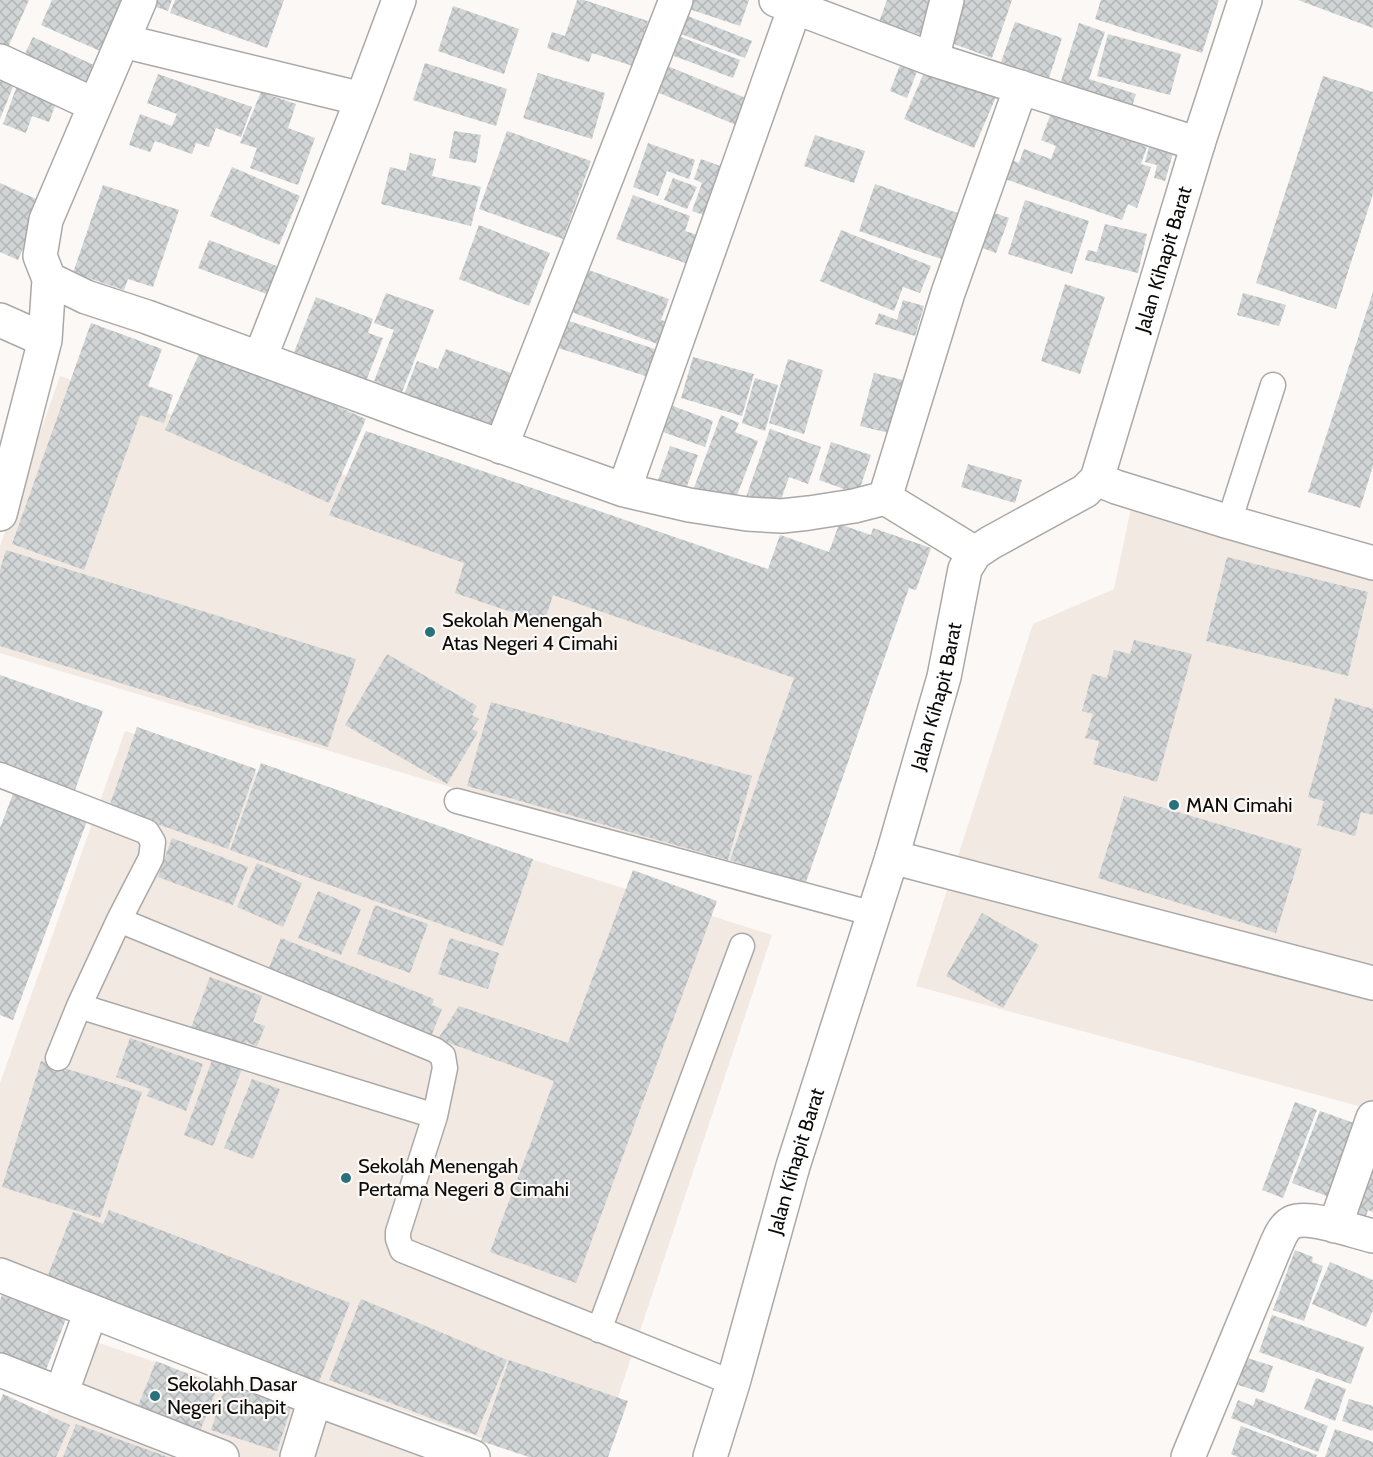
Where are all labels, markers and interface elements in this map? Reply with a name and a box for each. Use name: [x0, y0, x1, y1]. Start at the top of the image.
street label: Jalan Kihapit Barat: [1130, 183, 1197, 336]
place label: Sekolah Menengah Atas Negeri 4 Cimahi: [442, 608, 618, 655]
street label: Jalan Kihapit Barat: [905, 620, 966, 774]
marker: Sekolah Menengah Atas Negeri 4 Cimahi: [423, 625, 437, 639]
place label: MAN Cimahi: [1186, 793, 1293, 817]
marker: MAN Cimahi: [1167, 798, 1181, 812]
street label: Jalan Kihapit Barat: [762, 1085, 829, 1238]
place label: Sekolah Menengah Pertama Negeri 8 Cimahi: [358, 1154, 569, 1201]
marker: Sekolah Menengah Pertama Negeri 8 Cimahi: [339, 1171, 353, 1185]
place label: Sekolahh Dasar Negeri Cihapit: [167, 1372, 298, 1419]
marker: Sekolahh Dasar Negeri Cihapit: [148, 1389, 162, 1403]

